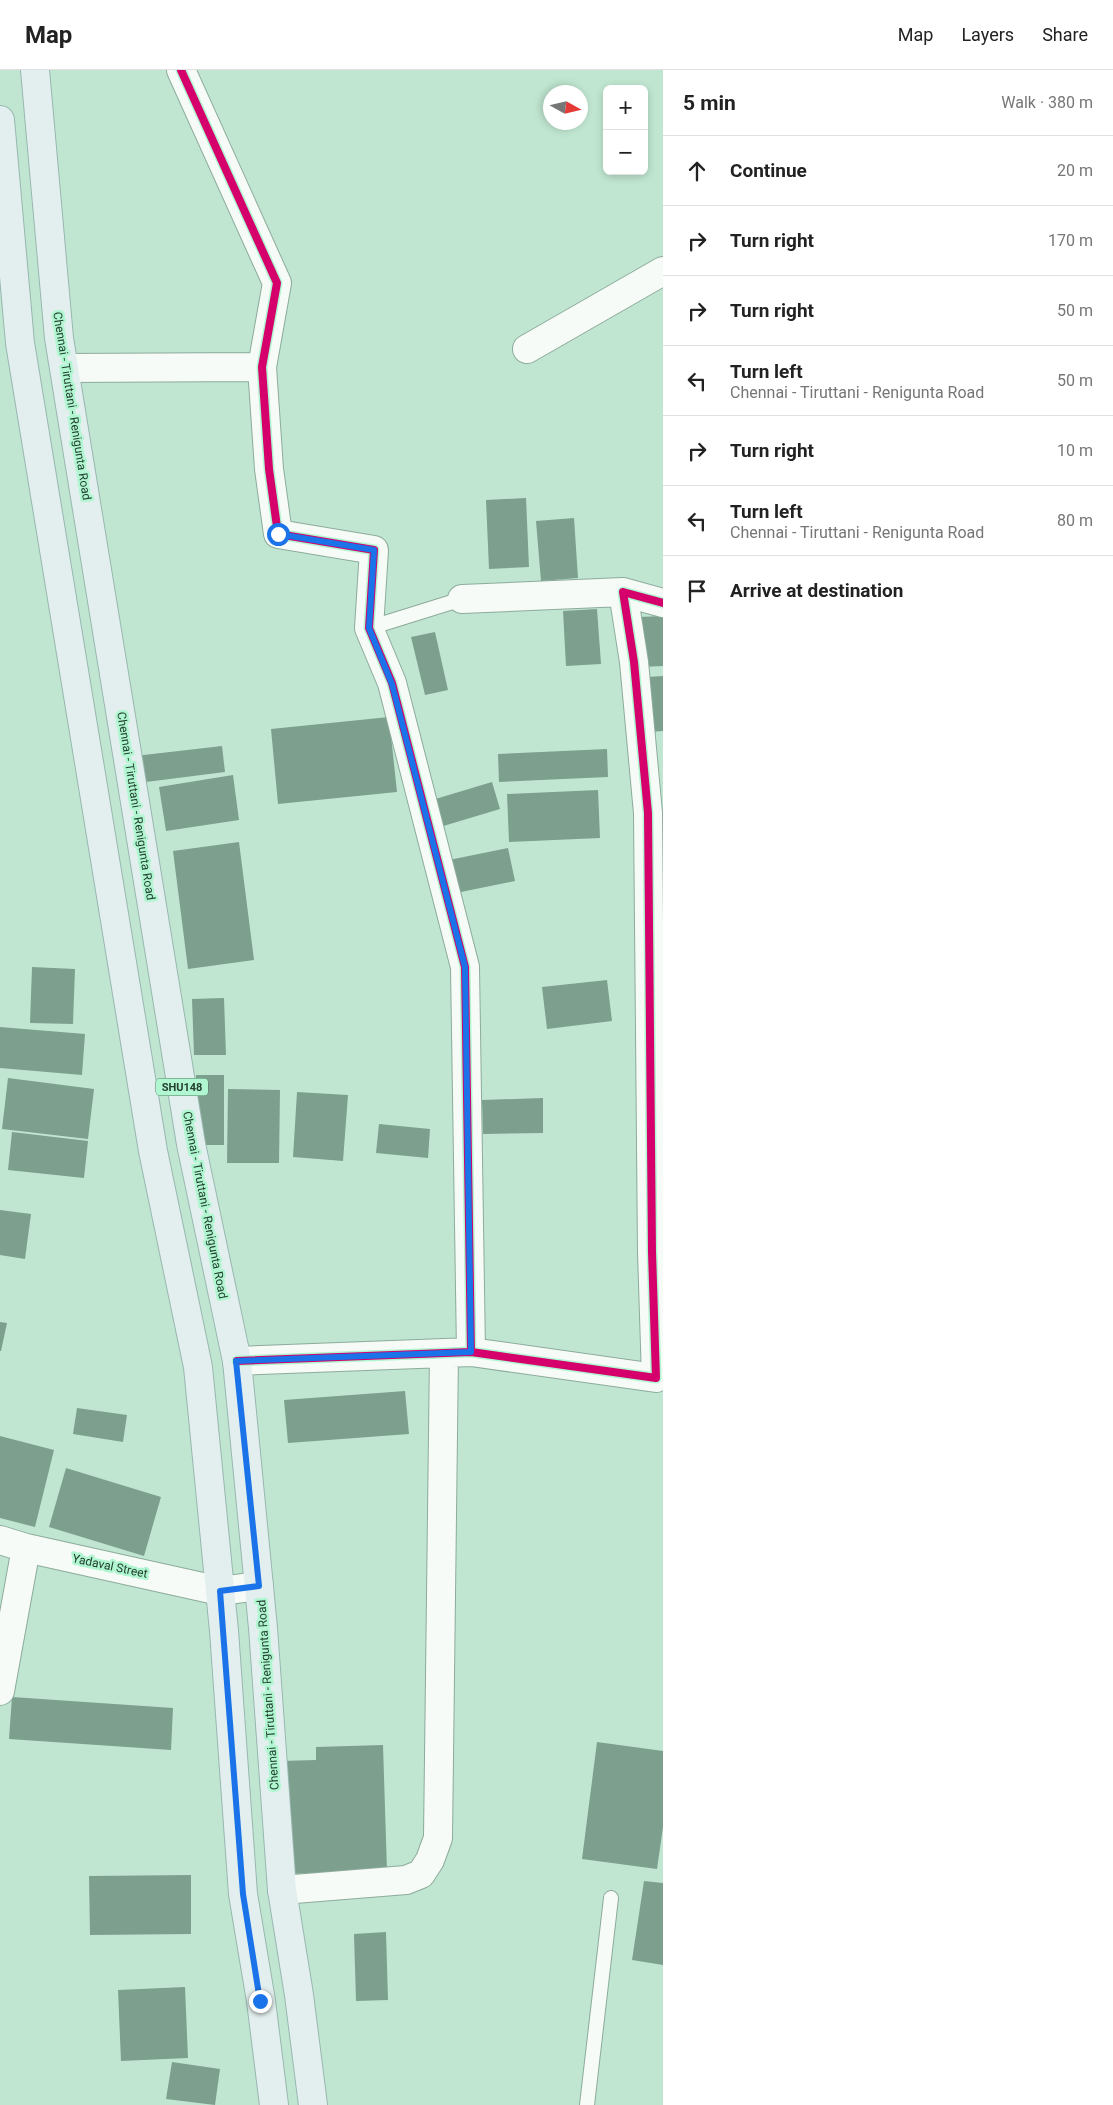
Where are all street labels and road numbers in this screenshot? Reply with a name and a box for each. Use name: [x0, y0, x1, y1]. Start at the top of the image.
street label: Chennai - Tiruttani - Renigunta Road: [50, 311, 94, 501]
street label: Chennai - Tiruttani - Renigunta Road: [114, 711, 158, 901]
road number: SHU148: [156, 1079, 208, 1096]
street label: Chennai - Tiruttani - Renigunta Road: [180, 1110, 230, 1300]
street label: Yadaval Street: [71, 1551, 149, 1581]
street label: Chennai - Tiruttani - Renigunta Road: [254, 1599, 282, 1791]

